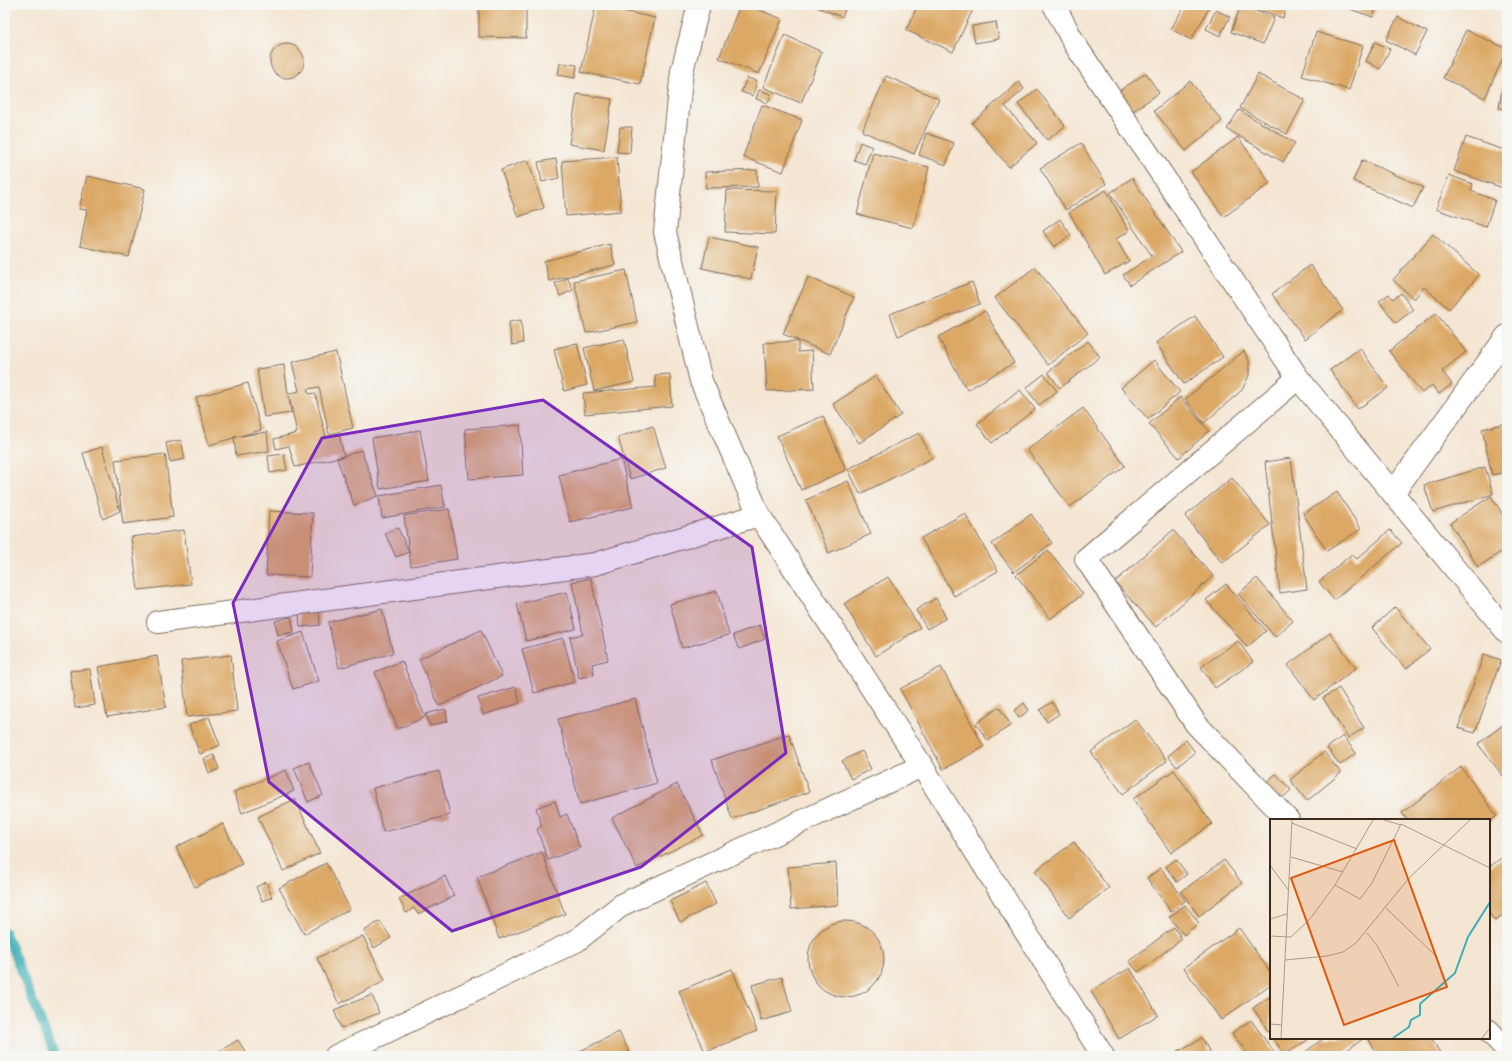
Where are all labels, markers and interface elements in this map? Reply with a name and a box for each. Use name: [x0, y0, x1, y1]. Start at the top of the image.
inset map: [1270, 819, 1490, 1039]

